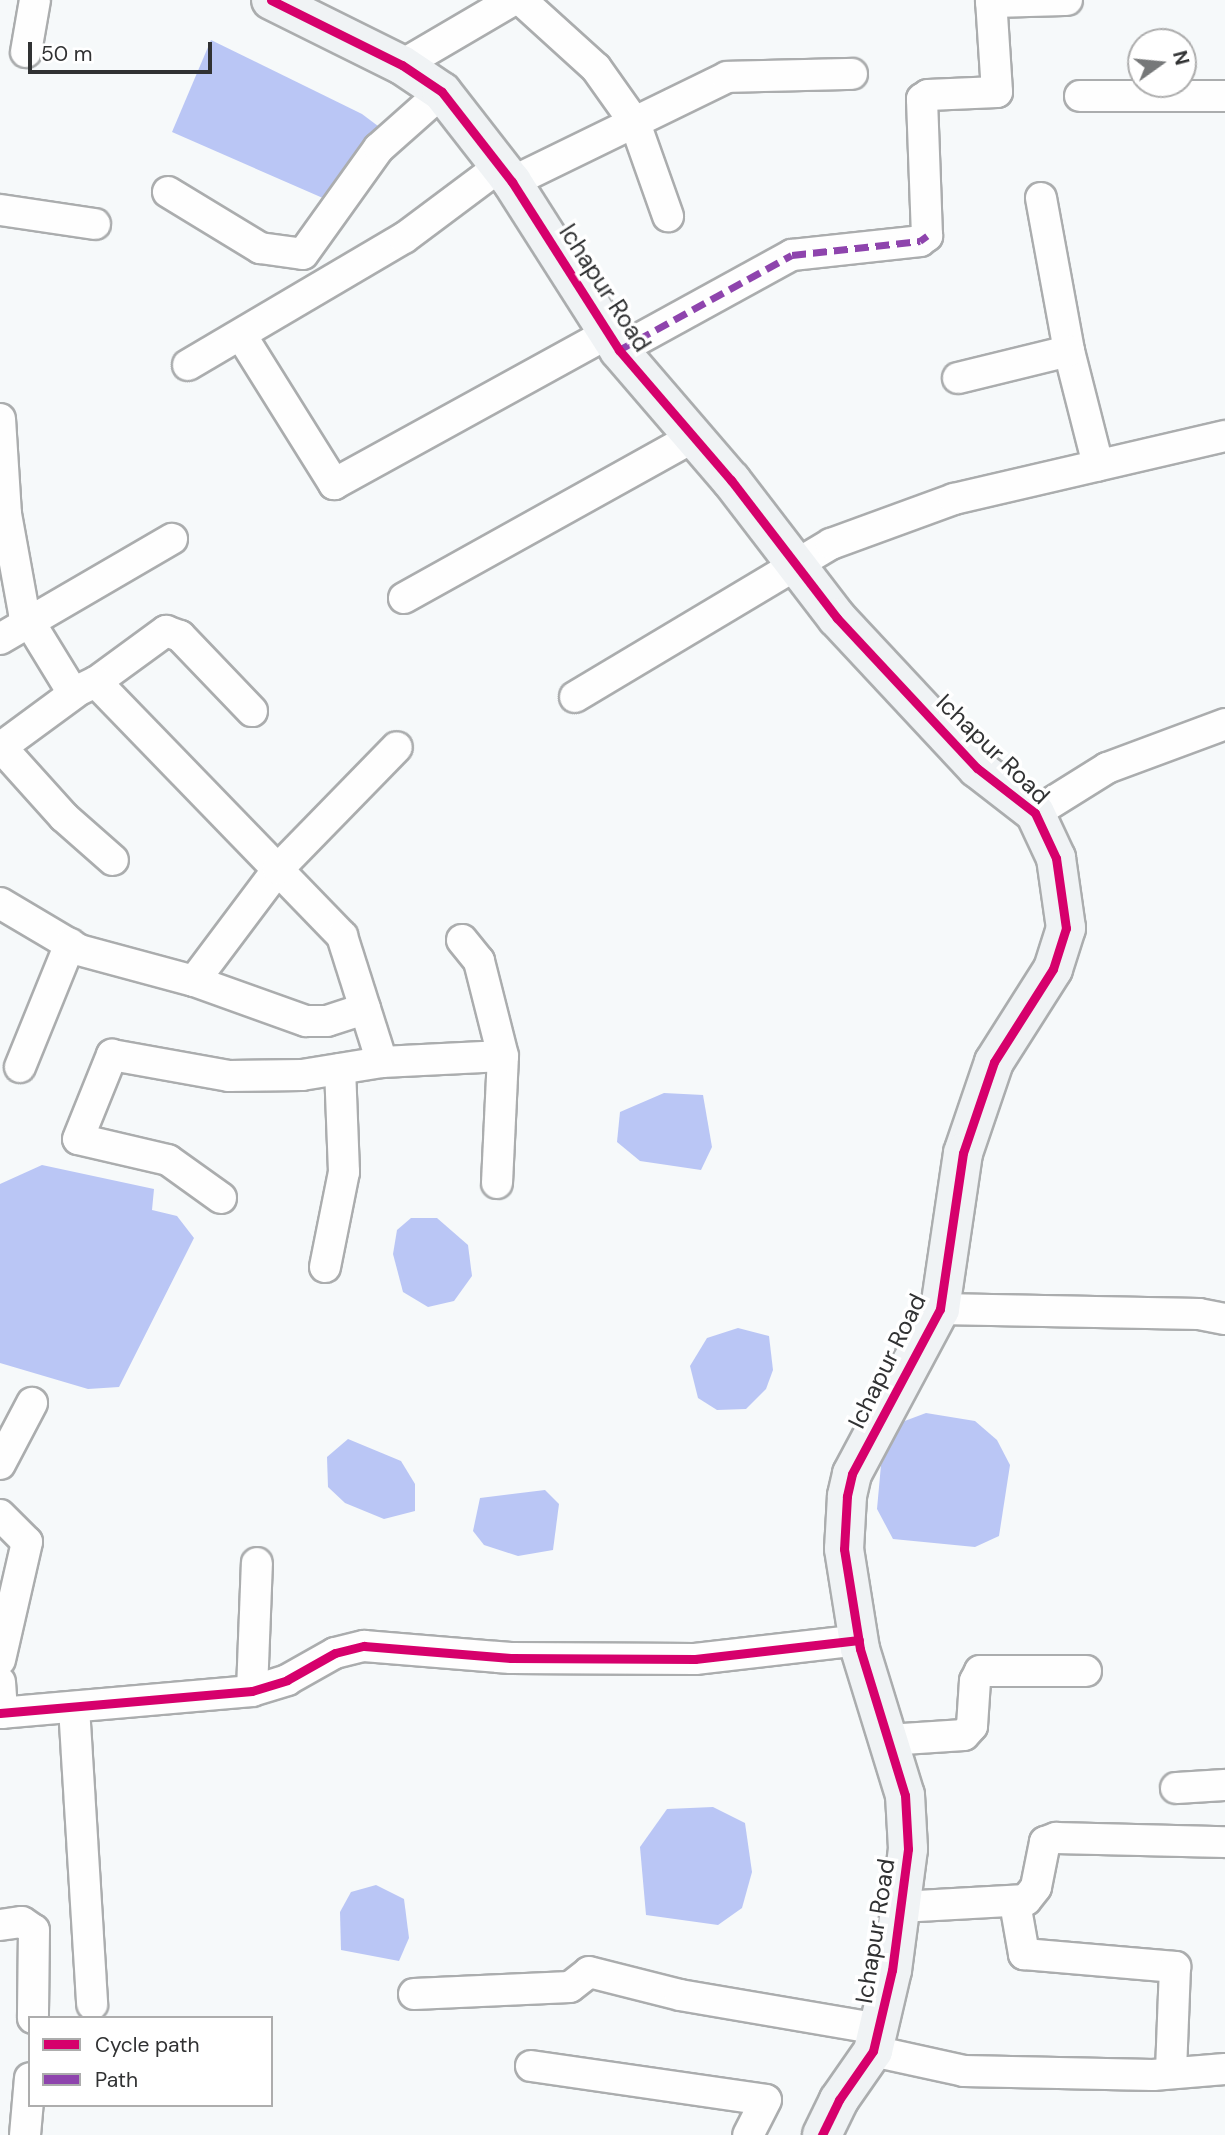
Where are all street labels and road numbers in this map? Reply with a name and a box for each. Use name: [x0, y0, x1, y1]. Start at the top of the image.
street label: Ichapur Road: [553, 219, 657, 357]
street label: Ichapur Road: [930, 688, 1056, 810]
street label: Ichapur Road: [842, 1289, 932, 1433]
street label: Ichapur Road: [849, 1857, 901, 2005]

